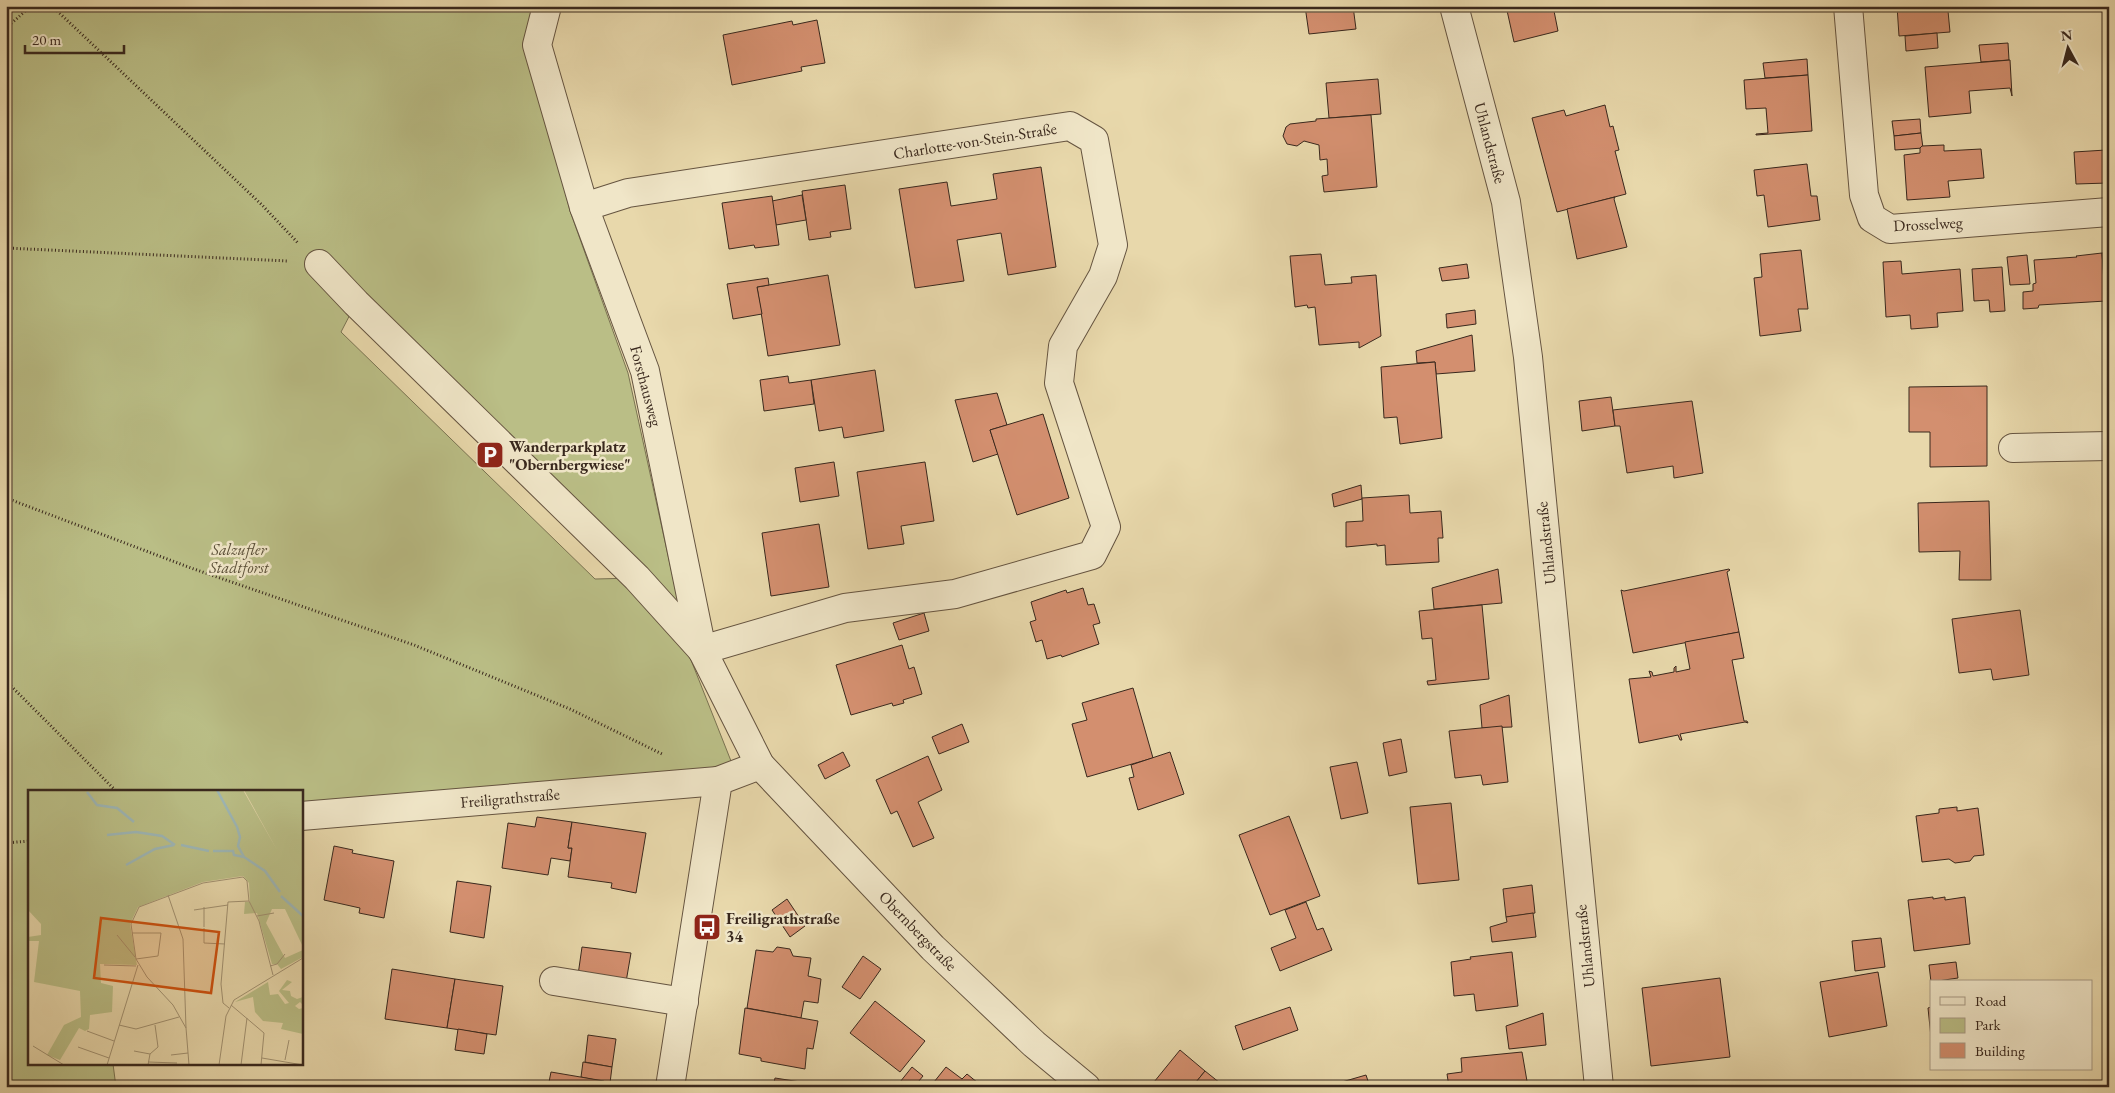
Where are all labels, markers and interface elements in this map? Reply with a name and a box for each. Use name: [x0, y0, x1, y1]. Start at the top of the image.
scale bar: [25, 22, 124, 54]
north arrow: [2042, 22, 2092, 72]
text: N: [2060, 25, 2074, 45]
text: 20 m: [32, 30, 61, 49]
street label: Uhlandstraße: [1469, 100, 1511, 186]
street label: Charlotte-von-Stein-Straße: [892, 118, 1058, 164]
street label: Drosselweg: [1893, 212, 1964, 236]
street label: Forsthausweg: [625, 343, 667, 430]
place label: Wanderparkplatz "Obernbergwiese": [509, 436, 631, 475]
parking icon: Wanderparkplatz "Obernbergwiese": [475, 440, 505, 470]
street label: Uhlandstraße: [1531, 501, 1561, 585]
park label: Salzufler Stadtforst: [208, 539, 270, 578]
street label: Freiligrathstraße: [459, 783, 561, 813]
inset map: [28, 790, 302, 1066]
street label: Obernbergstraße: [874, 886, 962, 976]
street label: Uhlandstraße: [1570, 904, 1600, 988]
place label: Freiligrathstraße 34: [726, 908, 840, 947]
bus stop icon: Freiligrathstraße 34: [692, 912, 722, 942]
legend: [1930, 980, 2092, 1070]
text: Road: [1975, 991, 2007, 1010]
text: Park: [1975, 1015, 2002, 1034]
text: Building: [1975, 1041, 2025, 1060]

